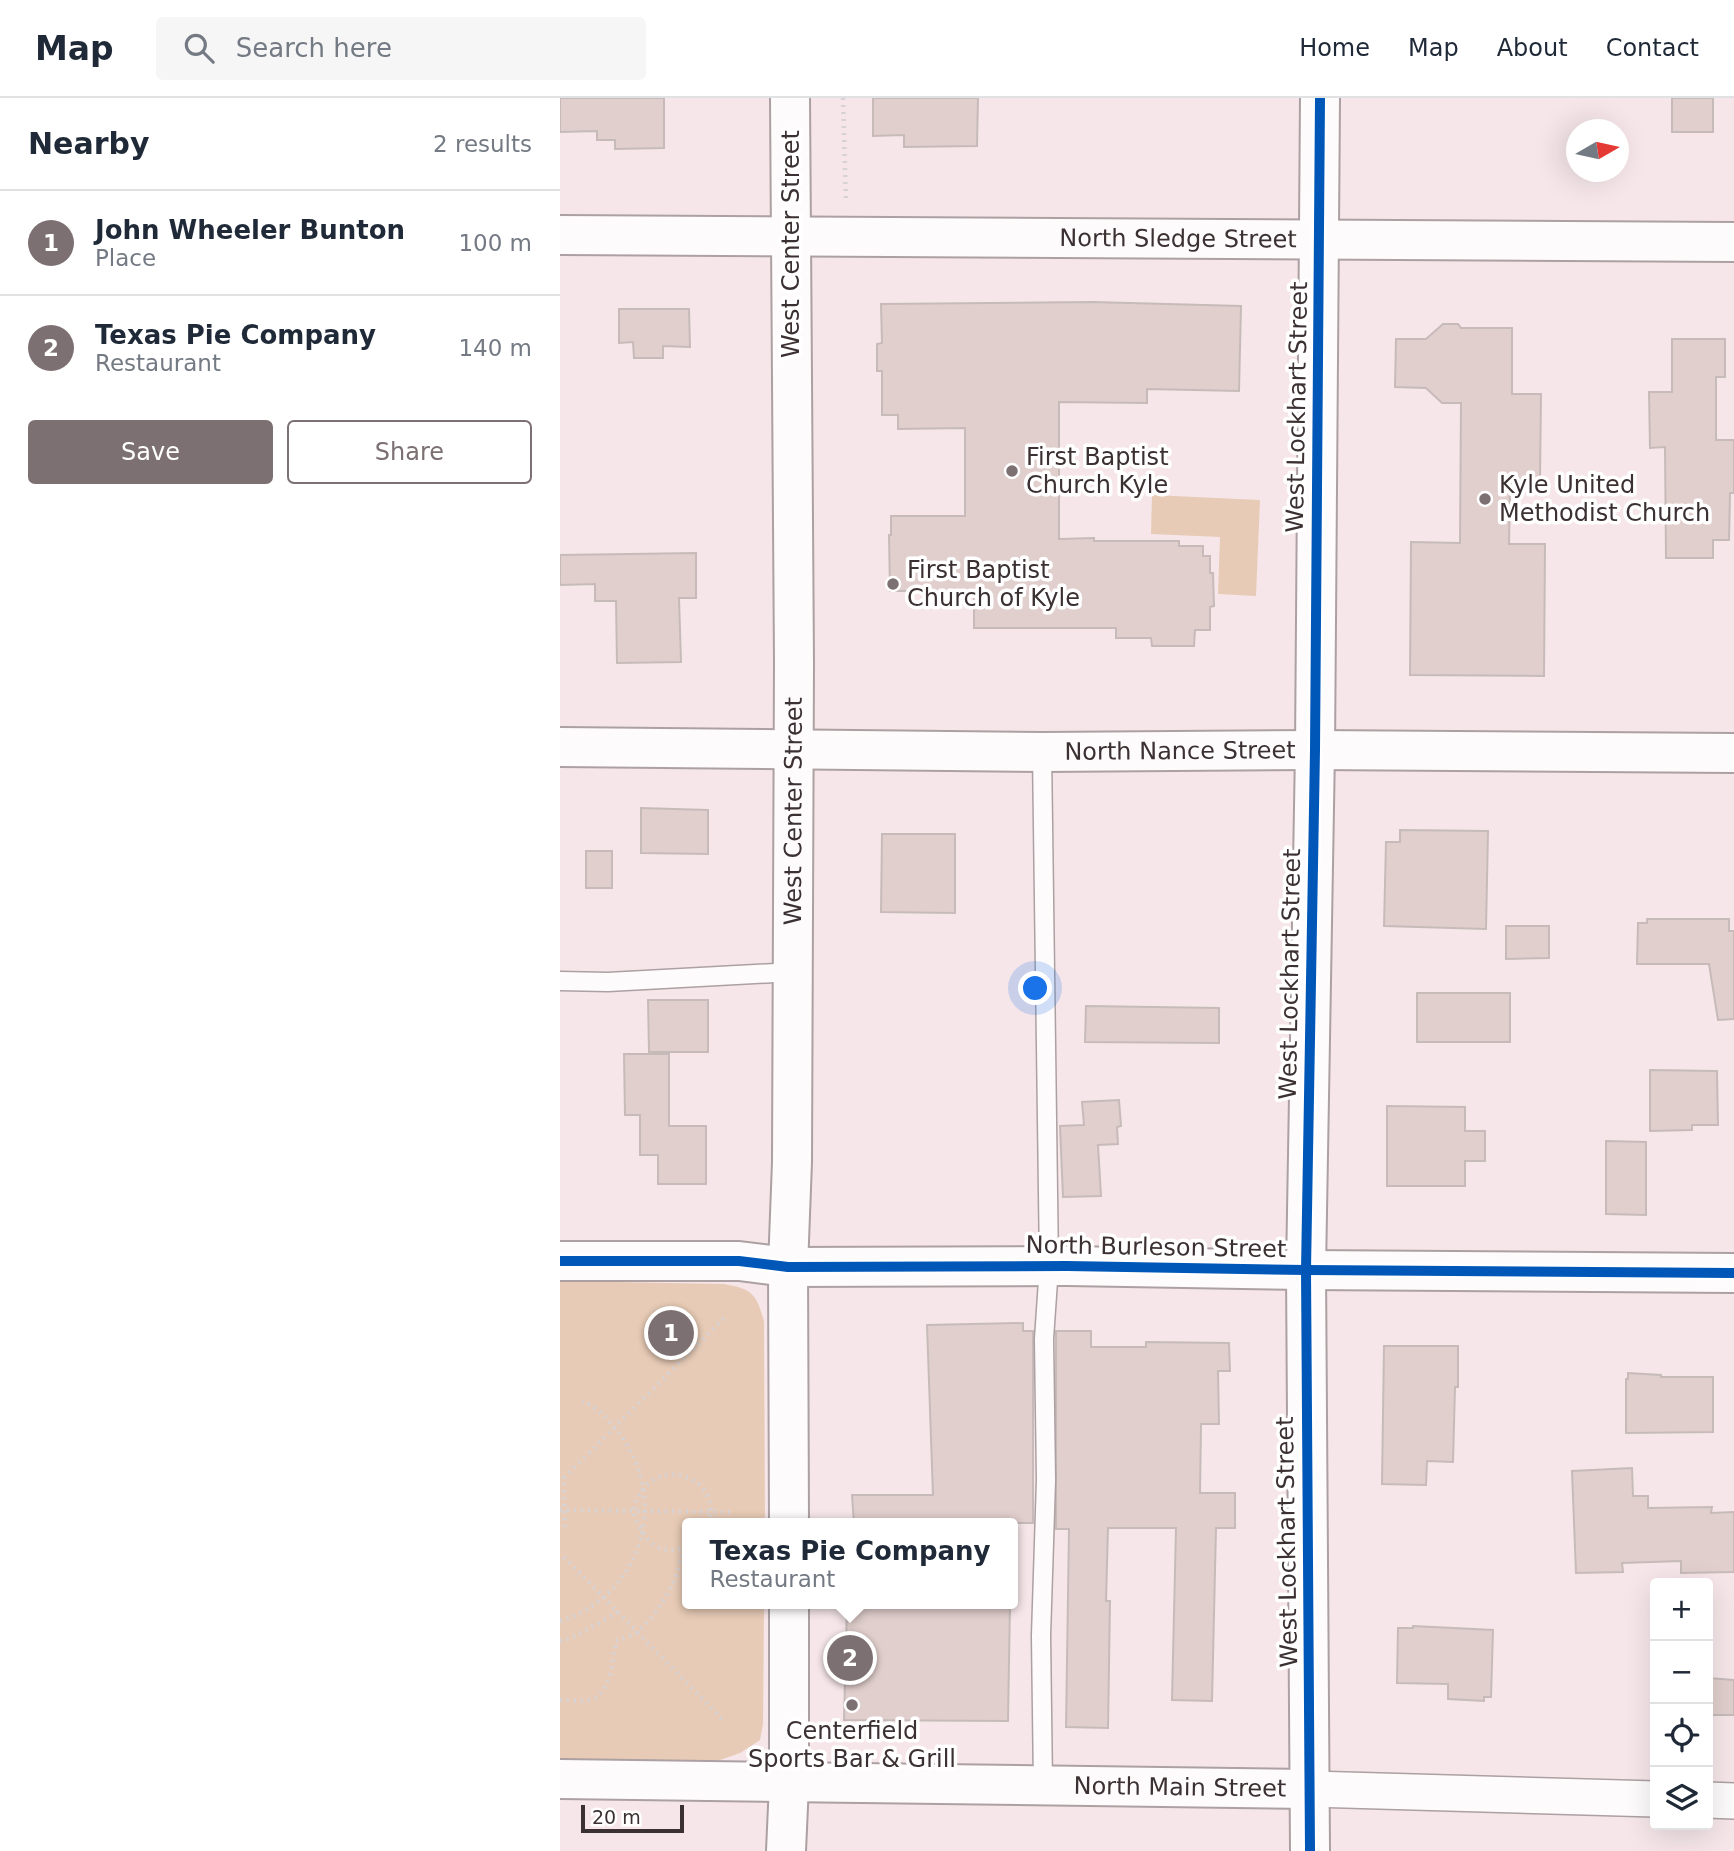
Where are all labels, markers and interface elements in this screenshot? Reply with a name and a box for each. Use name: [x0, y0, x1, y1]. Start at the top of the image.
search box: [156, 17, 646, 80]
text: Map: [35, 29, 114, 68]
icon: search: [180, 29, 218, 67]
text: Search here: [236, 33, 392, 63]
text: Home: [1299, 34, 1370, 62]
text: Map: [1408, 34, 1459, 62]
text: About: [1497, 34, 1568, 62]
text: Contact: [1606, 34, 1699, 62]
north arrow: [1566, 119, 1629, 182]
text: Nearby: [28, 126, 150, 161]
street label: West Center Street: [777, 130, 805, 358]
text: 2 results: [433, 131, 532, 157]
text: John Wheeler Bunton: [95, 215, 405, 245]
street label: North Sledge Street: [1059, 224, 1297, 253]
text: 1: [43, 230, 59, 256]
text: 100 m: [458, 230, 532, 256]
text: Place: [95, 245, 156, 271]
street label: West Lockhart Street: [1281, 281, 1313, 533]
text: Texas Pie Company: [95, 320, 376, 350]
text: 2: [43, 335, 59, 361]
text: 140 m: [458, 335, 532, 361]
text: Restaurant: [95, 350, 221, 376]
button: Save: [28, 420, 273, 484]
button: Share: [287, 420, 532, 484]
place label: First Baptist Church Kyle: [1026, 443, 1169, 499]
marker: First Baptist Church Kyle: [1004, 463, 1020, 479]
place label: Kyle United Methodist Church: [1499, 471, 1710, 527]
marker: Kyle United Methodist Church: [1477, 491, 1493, 507]
place label: First Baptist Church of Kyle: [907, 556, 1080, 612]
marker: First Baptist Church of Kyle: [885, 576, 901, 592]
street label: West Center Street: [779, 697, 808, 925]
street label: North Nance Street: [1064, 736, 1296, 766]
street label: West Lockhart Street: [1274, 848, 1306, 1100]
your location: [1018, 971, 1052, 1005]
street label: North Burleson Street: [1025, 1231, 1287, 1263]
pin: 1: [648, 1307, 694, 1359]
street label: West Lockhart Street: [1271, 1416, 1303, 1668]
popup: [682, 1518, 1018, 1609]
text: Texas Pie Company: [709, 1536, 991, 1566]
text: Restaurant: [709, 1566, 835, 1592]
map controls: [1650, 1578, 1713, 1830]
button: +: [1650, 1578, 1713, 1641]
pin: 2: [827, 1632, 873, 1684]
button: −: [1650, 1641, 1713, 1704]
marker: Centerfield Sports Bar & Grill: [844, 1697, 860, 1713]
button: locate: [1650, 1704, 1713, 1767]
place label: Centerfield Sports Bar & Grill: [748, 1717, 956, 1773]
button: layers: [1650, 1767, 1713, 1830]
street label: North Main Street: [1073, 1772, 1286, 1803]
scale bar: [581, 1802, 684, 1834]
text: 20 m: [592, 1806, 641, 1828]

